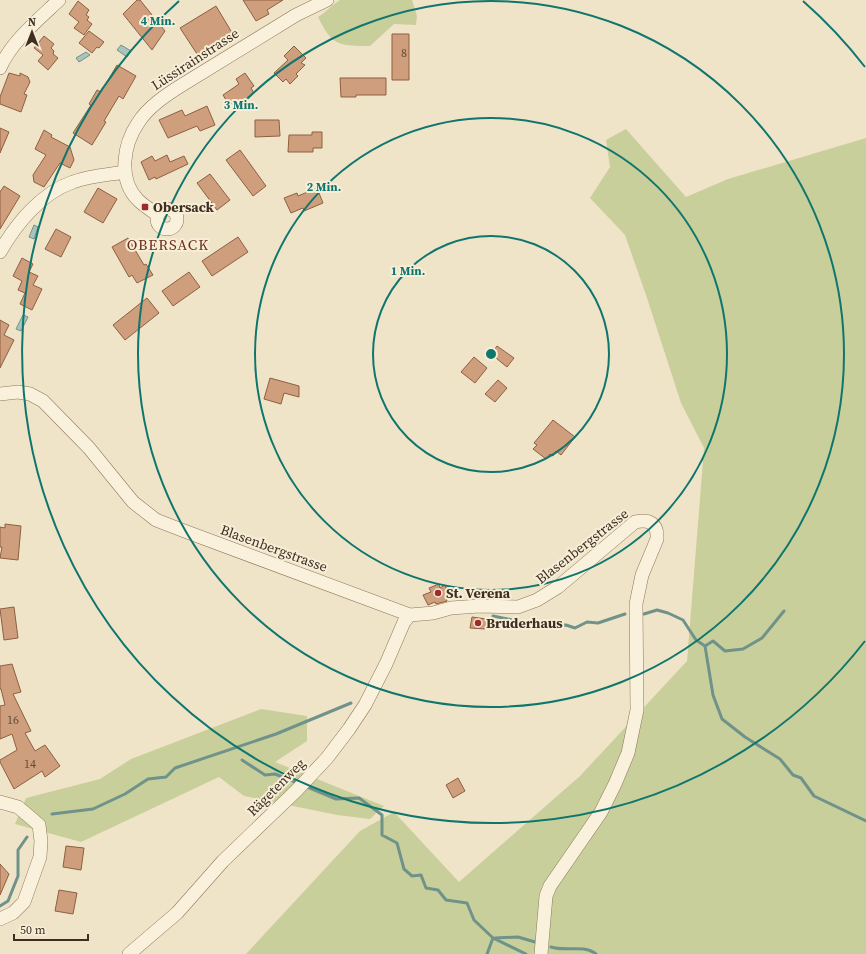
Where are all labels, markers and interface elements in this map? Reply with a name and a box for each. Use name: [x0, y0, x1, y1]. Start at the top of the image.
north arrow: [12, 12, 52, 52]
text: 4 Min.: [141, 13, 175, 29]
text: N: [28, 15, 36, 30]
street label: Lüssirainstrasse: [147, 23, 243, 95]
house number: 8: [401, 45, 407, 61]
text: 3 Min.: [224, 97, 258, 113]
text: 2 Min.: [307, 179, 341, 195]
place label: Obersack: [153, 197, 215, 217]
marker: Obersack: [140, 202, 150, 212]
district label: OBERSACK: [127, 234, 209, 255]
text: 1 Min.: [391, 263, 425, 279]
centre of rings: [484, 347, 498, 361]
street label: Blasenbergstrasse: [531, 503, 633, 589]
street label: Blasenbergstrasse: [218, 519, 330, 577]
place label: St. Verena: [446, 583, 511, 603]
marker: St. Verena: [433, 588, 443, 598]
place label: Bruderhaus: [486, 613, 563, 633]
marker: Bruderhaus: [473, 618, 483, 628]
house number: 16: [7, 712, 19, 728]
street label: Rägetenweg: [242, 753, 310, 821]
house number: 14: [24, 756, 36, 772]
scale bar: [14, 916, 88, 942]
text: 50 m: [20, 922, 46, 938]

